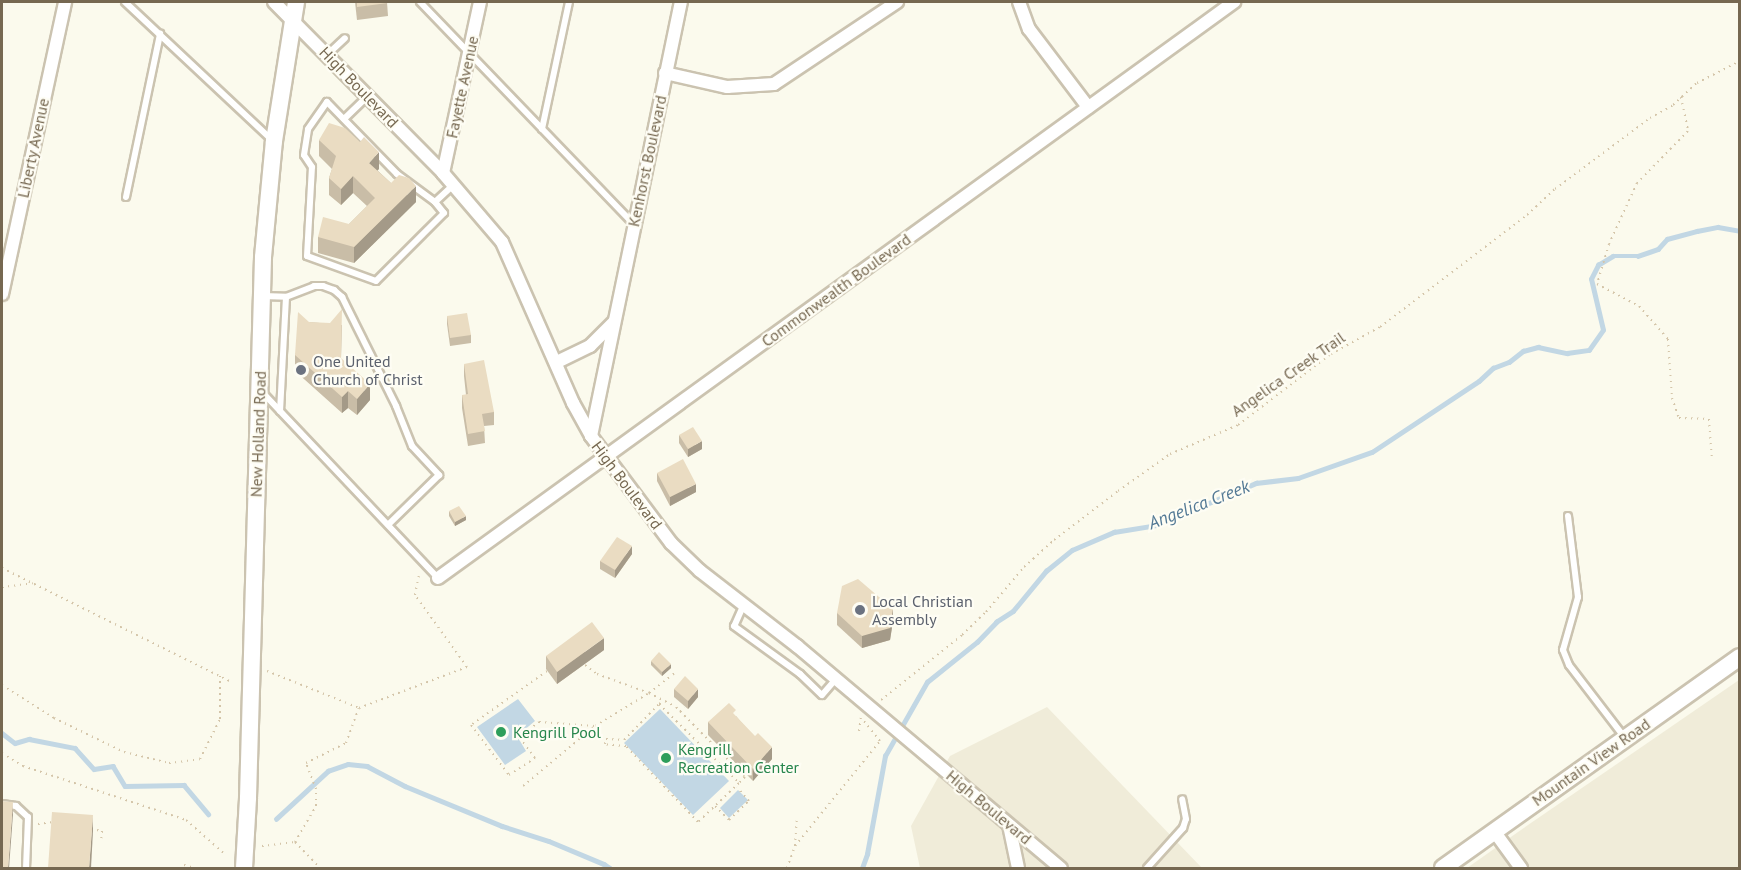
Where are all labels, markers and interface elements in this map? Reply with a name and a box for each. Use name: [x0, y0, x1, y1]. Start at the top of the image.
street label: Fayette Avenue: [442, 34, 482, 140]
street label: High Boulevard: [316, 42, 402, 132]
street label: Kenhorst Boulevard: [624, 94, 670, 228]
street label: Liberty Avenue: [13, 96, 53, 200]
street label: Commonwealth Boulevard: [758, 229, 914, 351]
street label: Angelica Creek Trail: [1227, 327, 1349, 421]
place label: One United Church of Christ: [313, 351, 423, 389]
marker: One United Church of Christ: [294, 363, 308, 377]
street label: New Holland Road: [246, 370, 270, 498]
street label: High Boulevard: [588, 437, 666, 533]
water label: Angelica Creek: [1145, 476, 1253, 534]
place label: Local Christian Assembly: [872, 591, 973, 629]
marker: Local Christian Assembly: [853, 603, 867, 617]
street label: Mountain View Road: [1528, 714, 1654, 810]
place label: Kengrill Pool: [513, 722, 601, 742]
marker: Kengrill Pool: [494, 725, 508, 739]
place label: Kengrill Recreation Center: [678, 739, 799, 777]
marker: Kengrill Recreation Center: [659, 751, 673, 765]
street label: High Boulevard: [942, 766, 1036, 848]

